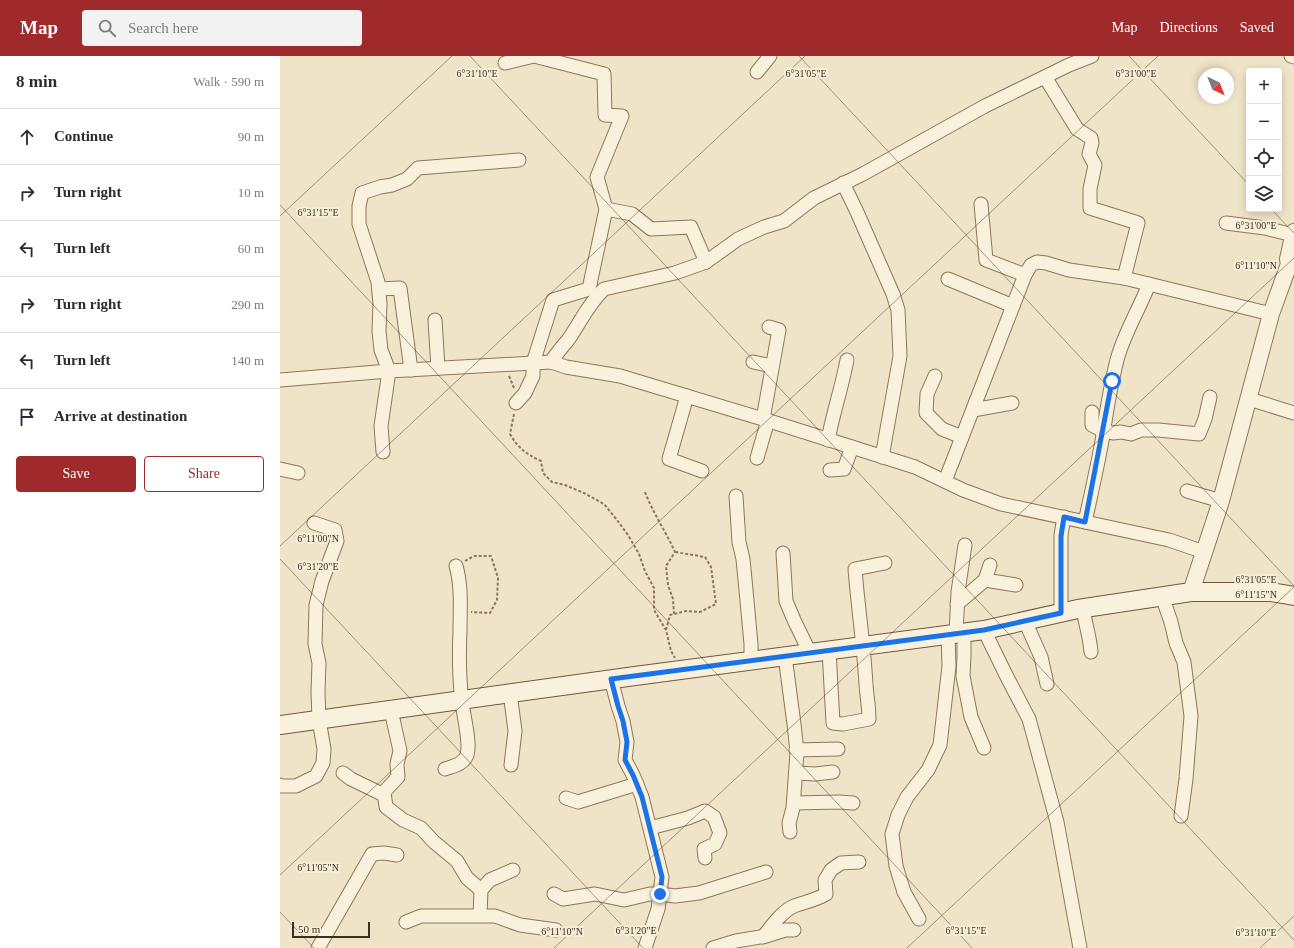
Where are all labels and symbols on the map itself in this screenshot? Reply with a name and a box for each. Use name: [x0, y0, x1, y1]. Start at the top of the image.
text: 6°31'10"E: [457, 68, 498, 79]
text: 6°31'05"E: [786, 68, 827, 79]
text: 6°31'00"E: [1116, 68, 1157, 79]
north arrow: [1198, 68, 1234, 104]
text: 6°31'15"E: [298, 207, 339, 218]
text: 6°31'00"E: [1236, 220, 1277, 231]
text: 6°11'10"N: [1235, 260, 1277, 271]
route start: [1103, 372, 1121, 390]
text: 6°11'00"N: [297, 533, 339, 544]
text: 6°31'20"E: [298, 561, 339, 572]
text: 6°31'05"E: [1236, 574, 1277, 585]
text: 6°11'15"N: [1235, 589, 1277, 600]
text: 6°11'05"N: [297, 862, 339, 873]
route end: [651, 885, 669, 903]
scale bar: [292, 920, 370, 939]
text: 6°31'20"E: [616, 925, 657, 936]
text: 6°31'15"E: [946, 925, 987, 936]
text: 6°11'10"N: [541, 926, 583, 937]
text: 6°31'10"E: [1236, 927, 1277, 938]

